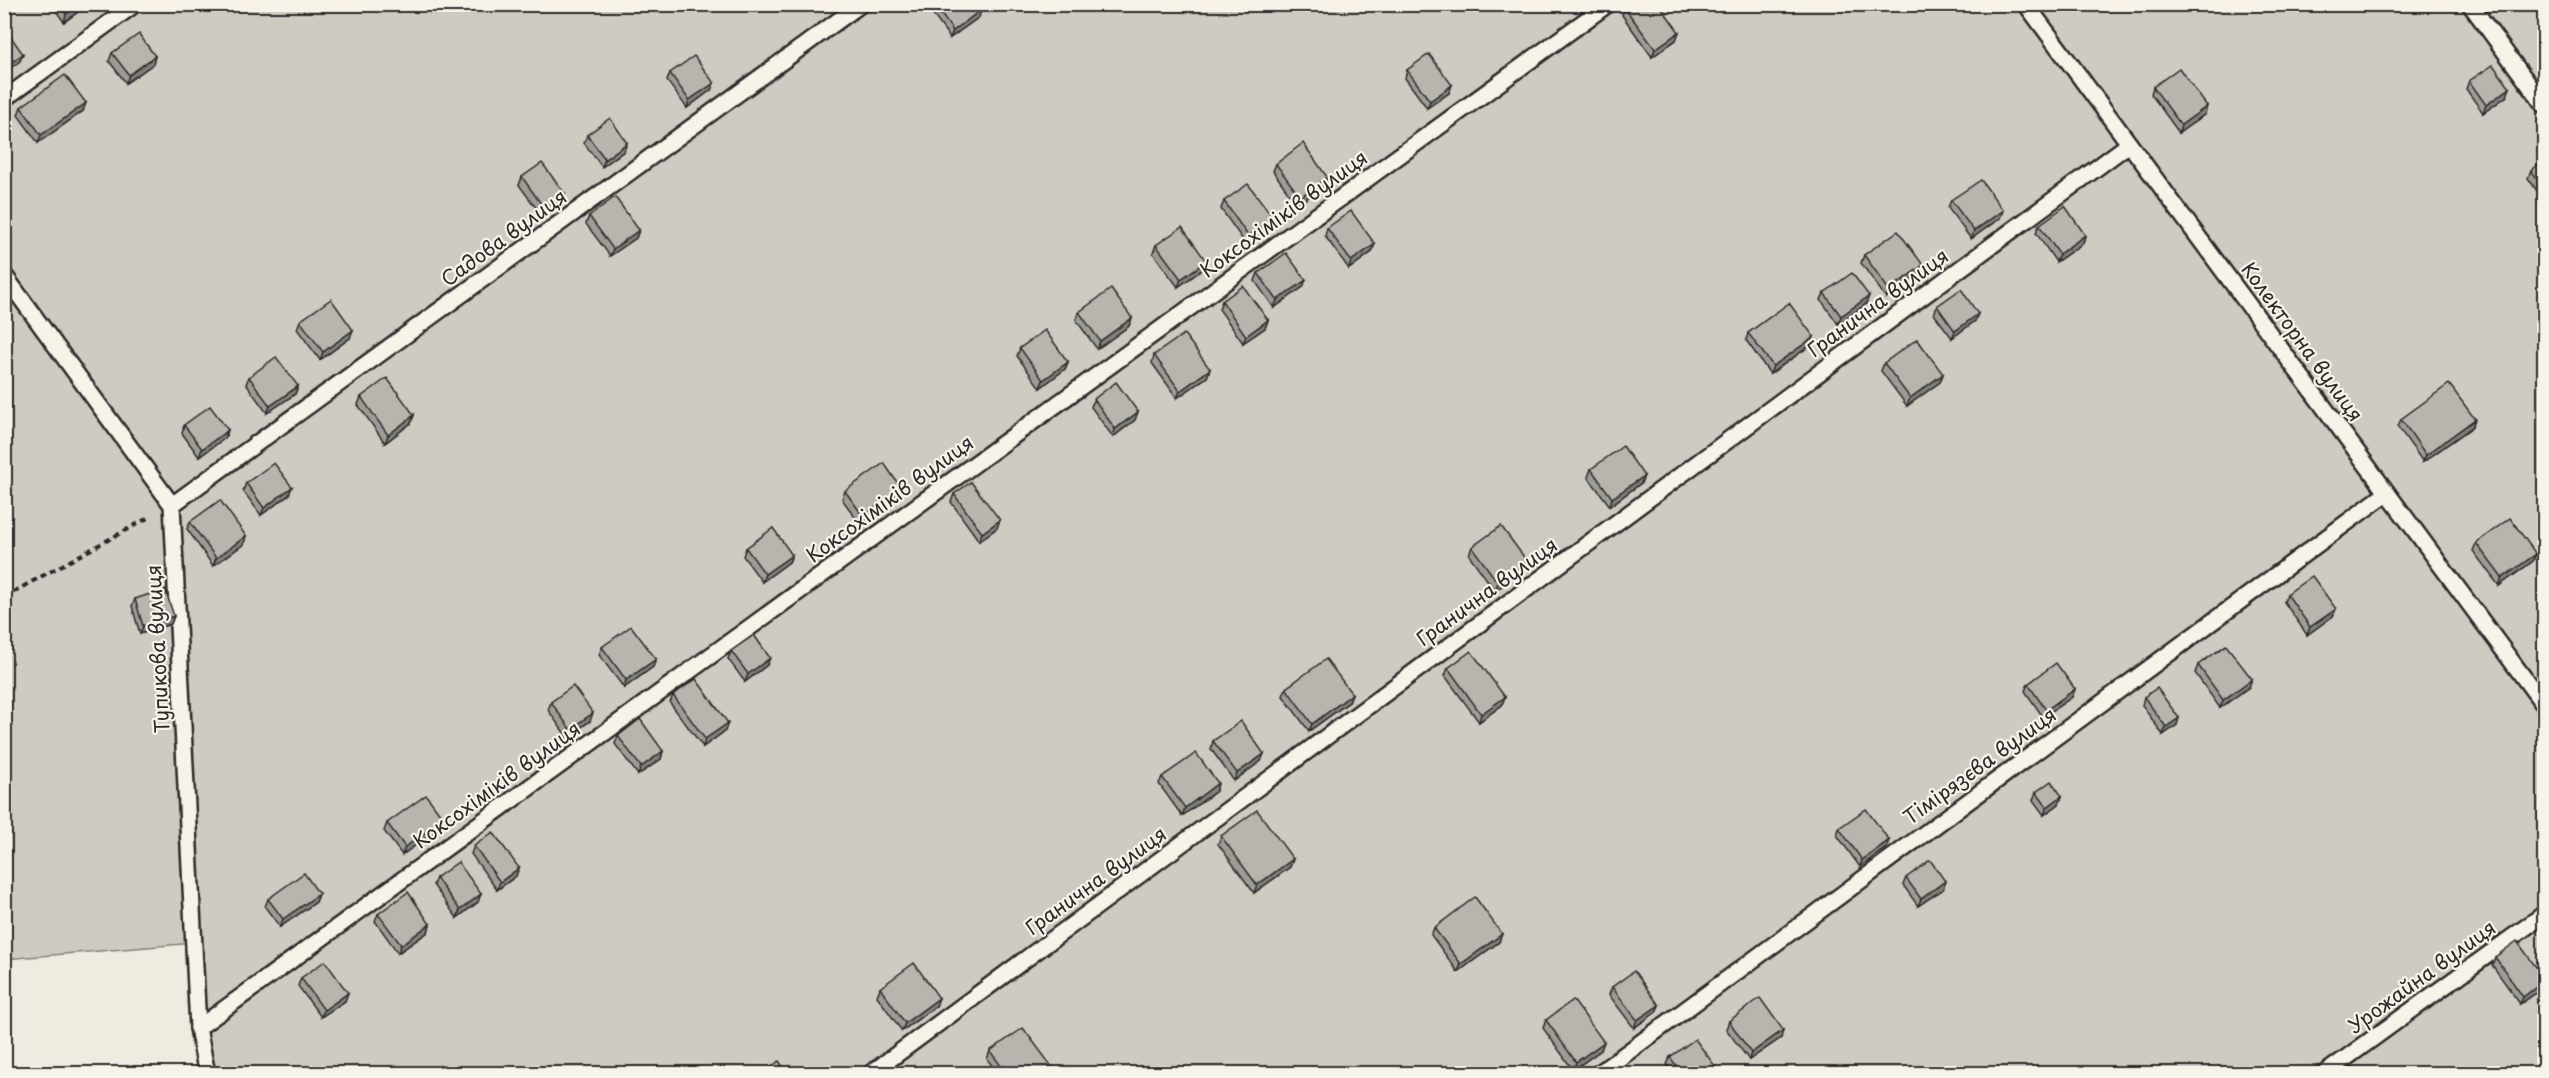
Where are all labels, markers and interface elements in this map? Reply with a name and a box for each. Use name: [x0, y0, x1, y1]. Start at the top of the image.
street label: Коксохіміків вулиця: [1194, 142, 1373, 284]
street label: Садова вулиця: [434, 181, 573, 293]
street label: Гранична вулиця: [1801, 241, 1954, 364]
street label: Колекторна вулиця: [2235, 256, 2371, 427]
street label: Коксохіміків вулиця: [800, 427, 979, 569]
street label: Гранична вулиця: [1410, 530, 1563, 653]
street label: Тупикова вулиця: [138, 564, 176, 734]
street label: Тімірязєва вулиця: [1897, 699, 2062, 831]
street label: Коксохіміків вулиця: [407, 713, 586, 855]
street label: Гранична вулиця: [1019, 819, 1172, 942]
street label: Урожайна вулиця: [2341, 912, 2502, 1040]

